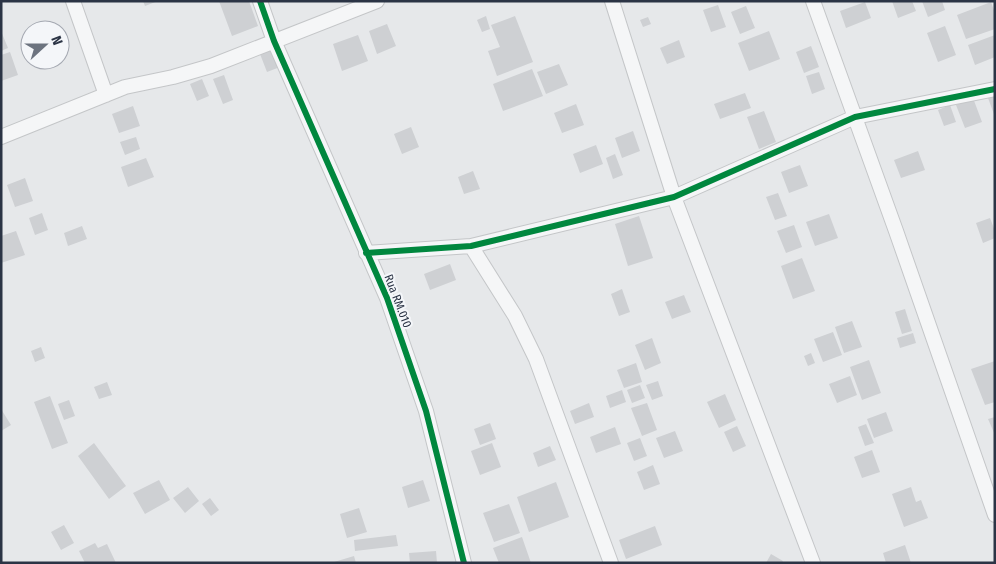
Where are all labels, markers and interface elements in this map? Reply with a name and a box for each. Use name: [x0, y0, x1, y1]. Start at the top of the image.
north arrow: [20, 20, 70, 70]
text: N: [47, 34, 66, 47]
street label: Rua RM.010: [381, 272, 415, 330]

